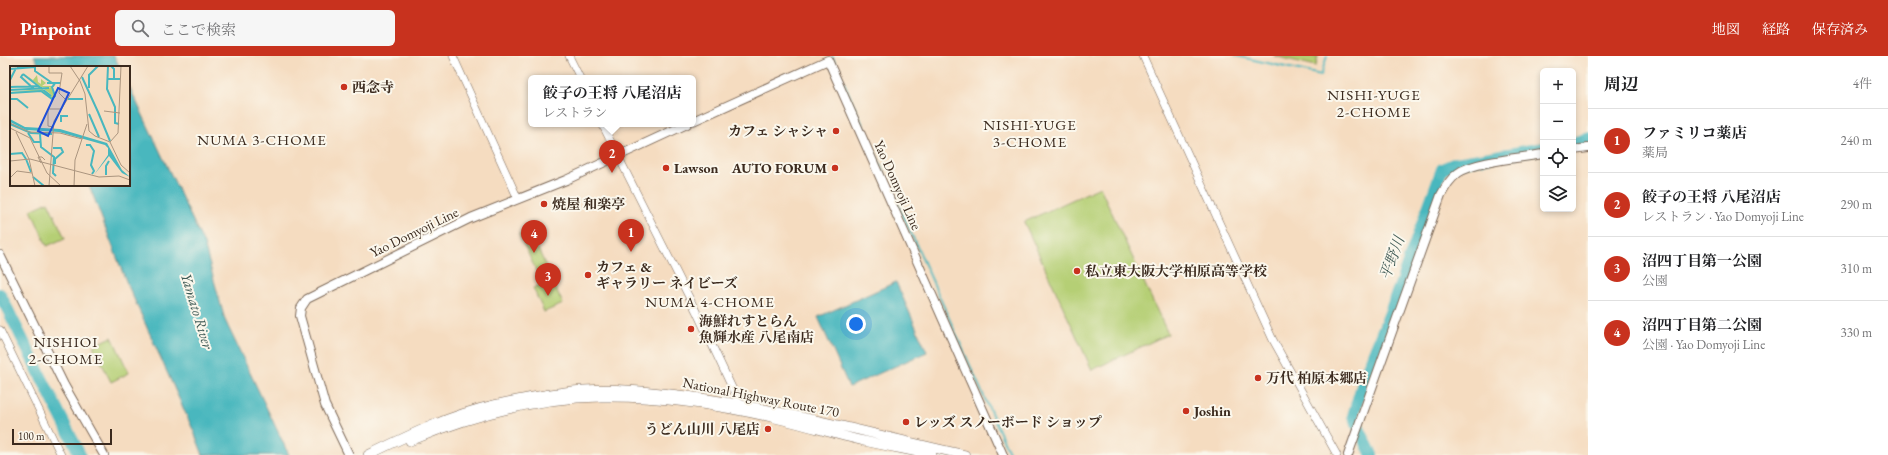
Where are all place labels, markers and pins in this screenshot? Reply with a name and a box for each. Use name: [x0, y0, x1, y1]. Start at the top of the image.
place label: 西念寺: [352, 78, 394, 96]
marker: 西念寺: [339, 82, 349, 92]
place label: カフェ シャシャ: [728, 122, 828, 140]
marker: カフェ シャシャ: [831, 126, 841, 136]
pin: 2: [599, 140, 625, 173]
place label: Lawson: [674, 159, 718, 177]
place label: AUTO FORUM: [731, 159, 827, 177]
marker: Lawson: [661, 163, 671, 173]
marker: AUTO FORUM: [830, 163, 840, 173]
place label: 焼屋 和楽亭: [552, 195, 625, 213]
marker: 焼屋 和楽亭: [539, 199, 549, 209]
pin: 1: [618, 219, 644, 252]
pin: 4: [521, 220, 547, 253]
place label: カフェ & ギャラリー ネイビーズ: [596, 258, 738, 292]
place label: 私立東大阪大学柏原高等学校: [1085, 262, 1267, 280]
pin: 3: [535, 263, 561, 296]
marker: 私立東大阪大学柏原高等学校: [1072, 266, 1082, 276]
marker: カフェ & ギャラリー ネイビーズ: [583, 270, 593, 280]
place label: 海鮮れすとらん 魚輝水産 八尾南店: [699, 312, 814, 346]
marker: 海鮮れすとらん 魚輝水産 八尾南店: [686, 324, 696, 334]
place label: 万代 柏原本郷店: [1266, 369, 1367, 387]
marker: 万代 柏原本郷店: [1253, 373, 1263, 383]
place label: Joshin: [1192, 402, 1231, 420]
marker: Joshin: [1181, 406, 1191, 416]
place label: レッズ スノーボード ショップ: [914, 413, 1102, 431]
marker: レッズ スノーボード ショップ: [901, 417, 911, 427]
place label: うどん山川 八尾店: [645, 420, 760, 438]
marker: うどん山川 八尾店: [763, 424, 773, 434]

